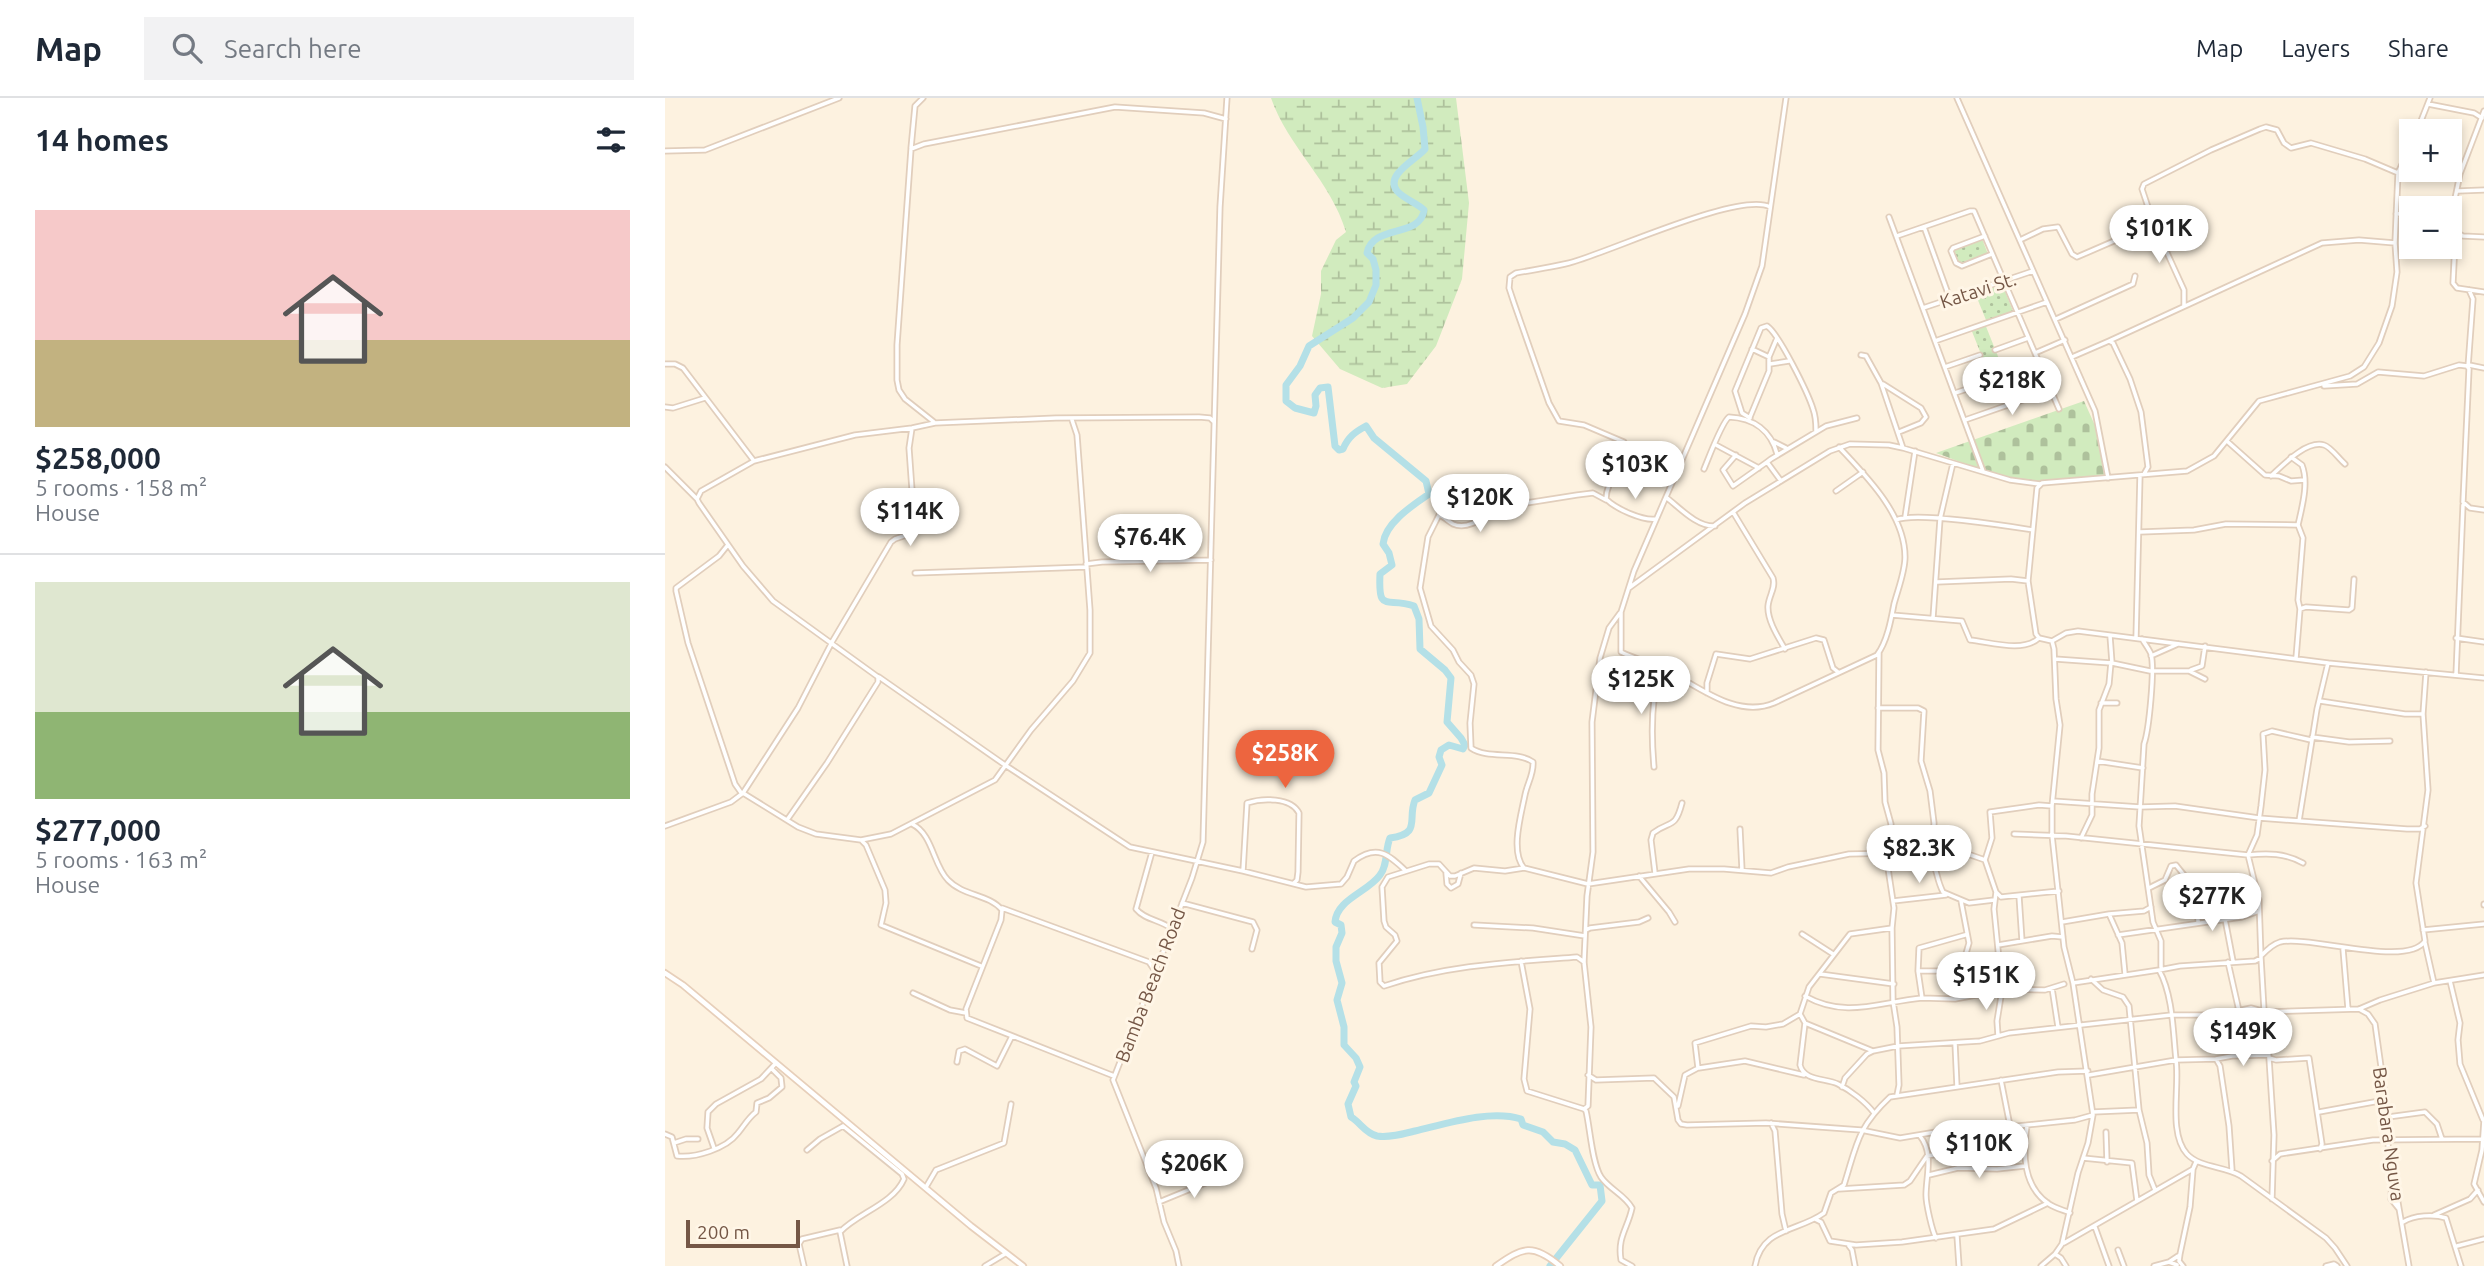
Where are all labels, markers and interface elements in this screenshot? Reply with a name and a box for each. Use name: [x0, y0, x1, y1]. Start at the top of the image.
search box: [144, 17, 634, 80]
icon: search: [168, 29, 206, 67]
text: Map: [35, 30, 102, 67]
text: Search here: [224, 34, 362, 63]
text: Map: [2196, 35, 2243, 62]
text: Layers: [2281, 35, 2350, 62]
text: Share: [2388, 35, 2449, 62]
map controls: [2399, 119, 2462, 259]
button: +: [2399, 119, 2462, 182]
icon: filters: [592, 121, 630, 159]
text: 14 homes: [35, 123, 169, 157]
button: −: [2399, 196, 2462, 259]
pin: $101K: [2110, 206, 2208, 265]
text: $101K: [2125, 215, 2193, 240]
icon: home: [270, 256, 396, 382]
street label: Katavi St.: [1937, 267, 2019, 313]
pin: $218K: [1963, 358, 2061, 417]
text: $218K: [1978, 367, 2046, 392]
text: $258,000: [35, 441, 161, 475]
pin: $103K: [1586, 442, 1684, 501]
text: $103K: [1601, 451, 1669, 476]
pin: $120K: [1431, 474, 1529, 534]
text: 5 rooms · 158 m²: [35, 475, 207, 500]
text: $120K: [1446, 484, 1514, 509]
pin: $114K: [861, 489, 959, 548]
text: $114K: [876, 498, 944, 523]
text: House: [35, 500, 100, 525]
pin: $76.4K: [1093, 514, 1207, 574]
text: $76.4K: [1114, 524, 1186, 549]
icon: home: [270, 628, 396, 754]
pin: $125K: [1592, 656, 1690, 716]
text: $125K: [1607, 666, 1675, 691]
pin: $258K: [1236, 730, 1334, 790]
text: $258K: [1251, 740, 1319, 765]
text: $277,000: [35, 813, 161, 847]
pin: $82.3K: [1862, 826, 1976, 885]
text: $82.3K: [1883, 835, 1955, 860]
text: 5 rooms · 163 m²: [35, 847, 207, 872]
text: House: [35, 872, 100, 897]
pin: $277K: [2163, 874, 2261, 933]
text: $277K: [2178, 883, 2246, 908]
street label: Bamba Beach Road: [1110, 905, 1190, 1065]
pin: $151K: [1937, 953, 2035, 1012]
text: $151K: [1952, 962, 2020, 987]
pin: $149K: [2194, 1009, 2292, 1068]
text: $149K: [2209, 1018, 2277, 1043]
street label: Barabara Nguva: [2369, 1065, 2409, 1203]
pin: $110K: [1930, 1121, 2028, 1180]
text: $110K: [1945, 1130, 2013, 1155]
pin: $206K: [1145, 1140, 1243, 1200]
text: $206K: [1160, 1150, 1228, 1175]
scale bar: [686, 1217, 800, 1249]
text: 200 m: [697, 1221, 750, 1243]

